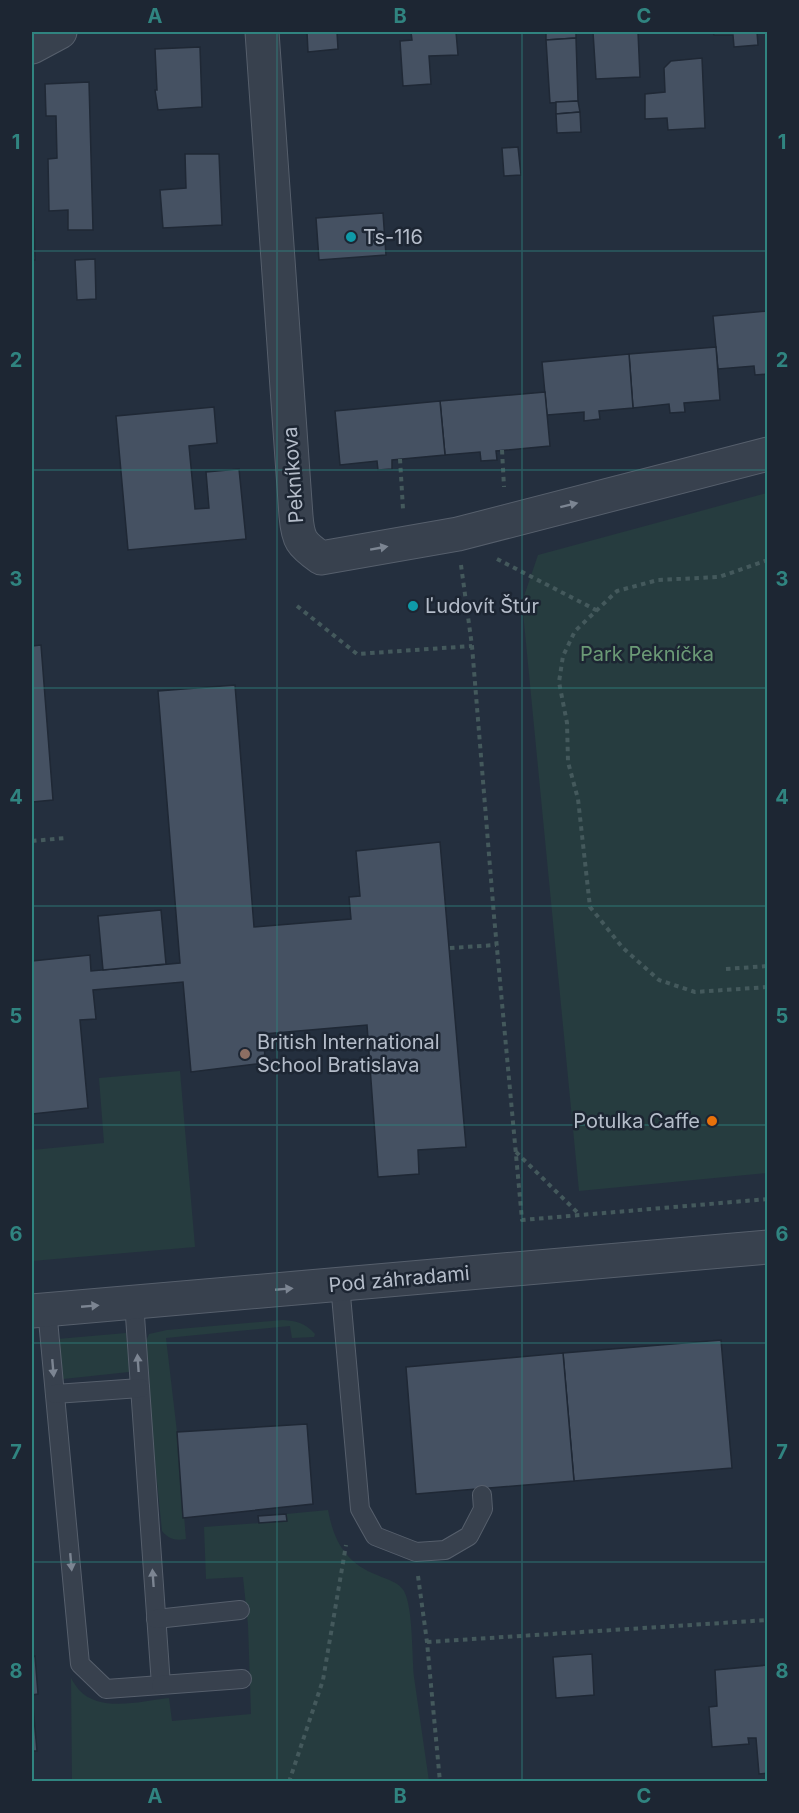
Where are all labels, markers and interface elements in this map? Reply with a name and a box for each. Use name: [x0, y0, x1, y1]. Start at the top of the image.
text: A: [148, 4, 163, 28]
text: B: [393, 4, 407, 28]
text: C: [637, 4, 651, 28]
text: 1: [12, 130, 20, 154]
text: 1: [778, 130, 786, 154]
place label: Ts-116: [363, 225, 423, 249]
marker: Ts-116: [344, 230, 358, 244]
text: 2: [10, 348, 22, 372]
text: 2: [776, 348, 788, 372]
street label: Pekníkova: [278, 426, 308, 524]
one-way arrow: [559, 500, 578, 510]
one-way arrow: [369, 543, 388, 552]
text: 3: [10, 567, 22, 591]
text: 3: [776, 567, 788, 591]
place label: Ľudovít Štúr: [425, 594, 539, 618]
marker: Ľudovít Štúr: [406, 599, 420, 613]
park label: Park Pekníčka: [580, 642, 714, 666]
text: 4: [9, 785, 23, 809]
text: 4: [775, 785, 789, 809]
text: 5: [10, 1004, 22, 1028]
text: 5: [776, 1004, 788, 1028]
place label: British International School Bratislava: [257, 1030, 440, 1077]
marker: British International School Bratislava: [238, 1047, 252, 1061]
place label: Potulka Caffe: [573, 1109, 700, 1133]
marker: Potulka Caffe: [705, 1114, 719, 1128]
text: 6: [10, 1222, 23, 1246]
text: 6: [776, 1222, 789, 1246]
street label: Pod záhradami: [328, 1261, 470, 1297]
one-way arrow: [275, 1284, 294, 1294]
one-way arrow: [80, 1301, 99, 1311]
one-way arrow: [134, 1353, 143, 1372]
one-way arrow: [48, 1358, 58, 1377]
text: 7: [10, 1440, 22, 1464]
text: 7: [776, 1440, 788, 1464]
one-way arrow: [66, 1552, 76, 1571]
one-way arrow: [148, 1569, 158, 1588]
text: 8: [9, 1659, 23, 1683]
text: 8: [775, 1659, 789, 1683]
text: A: [148, 1784, 163, 1808]
text: B: [393, 1784, 407, 1808]
text: C: [637, 1784, 651, 1808]

